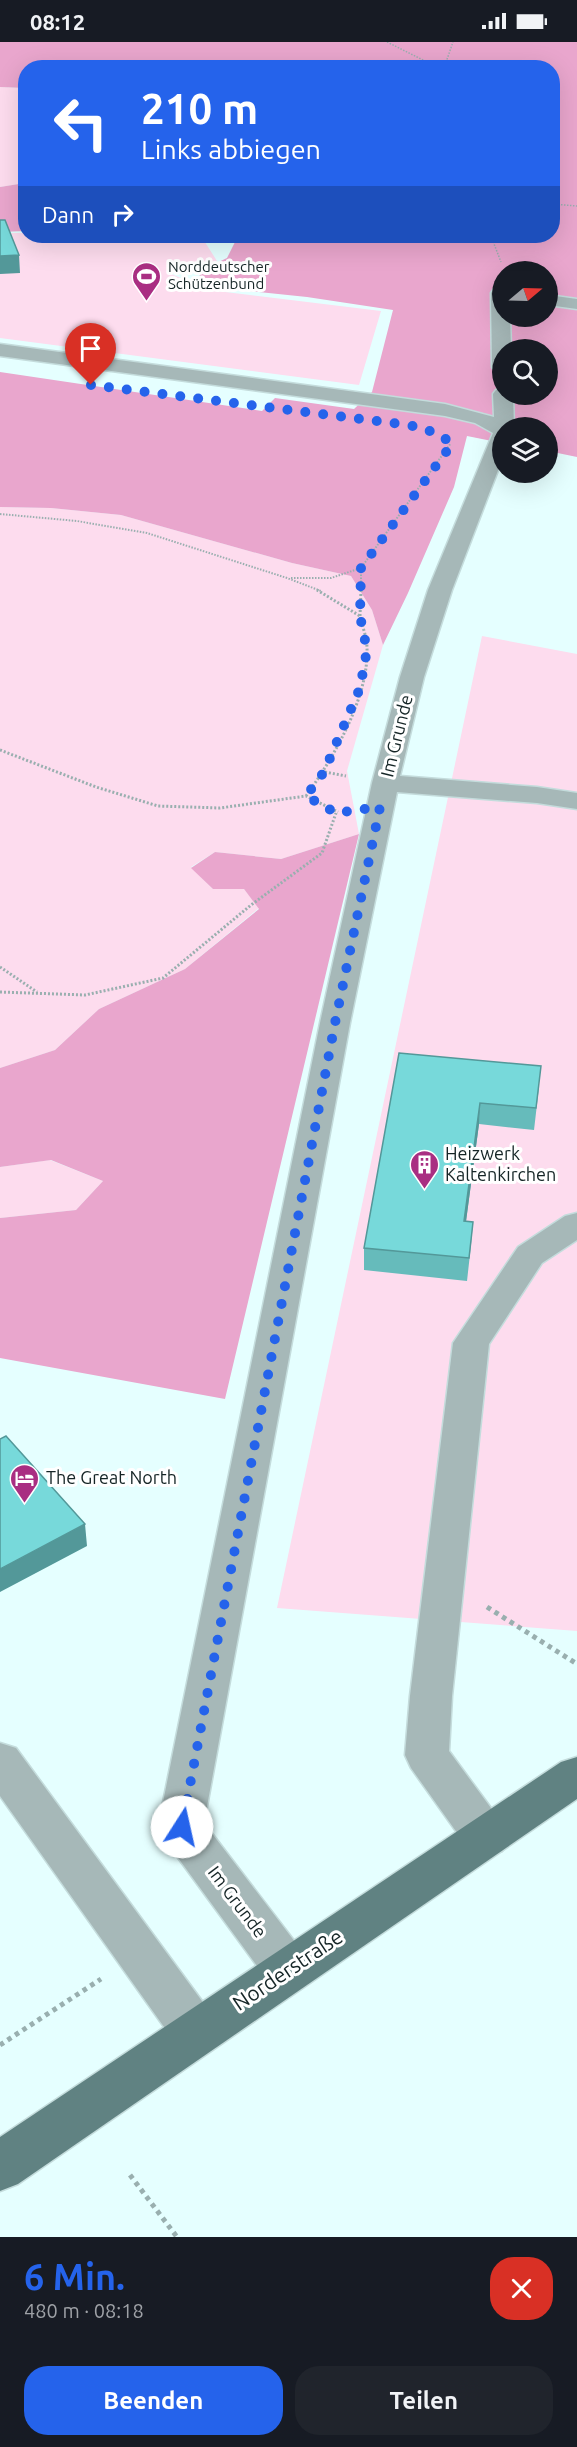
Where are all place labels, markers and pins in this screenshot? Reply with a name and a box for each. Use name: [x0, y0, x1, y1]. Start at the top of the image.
place label: Norddeutscher Schützenbund: [168, 258, 270, 292]
sports icon: Norddeutscher Schützenbund: [131, 260, 163, 302]
pin: [65, 323, 116, 385]
place label: Heizwerk Kaltenkirchen: [445, 1143, 556, 1184]
building icon: Heizwerk Kaltenkirchen: [408, 1148, 440, 1190]
hotel icon: The Great North: [9, 1462, 41, 1504]
place label: The Great North: [46, 1467, 177, 1487]

